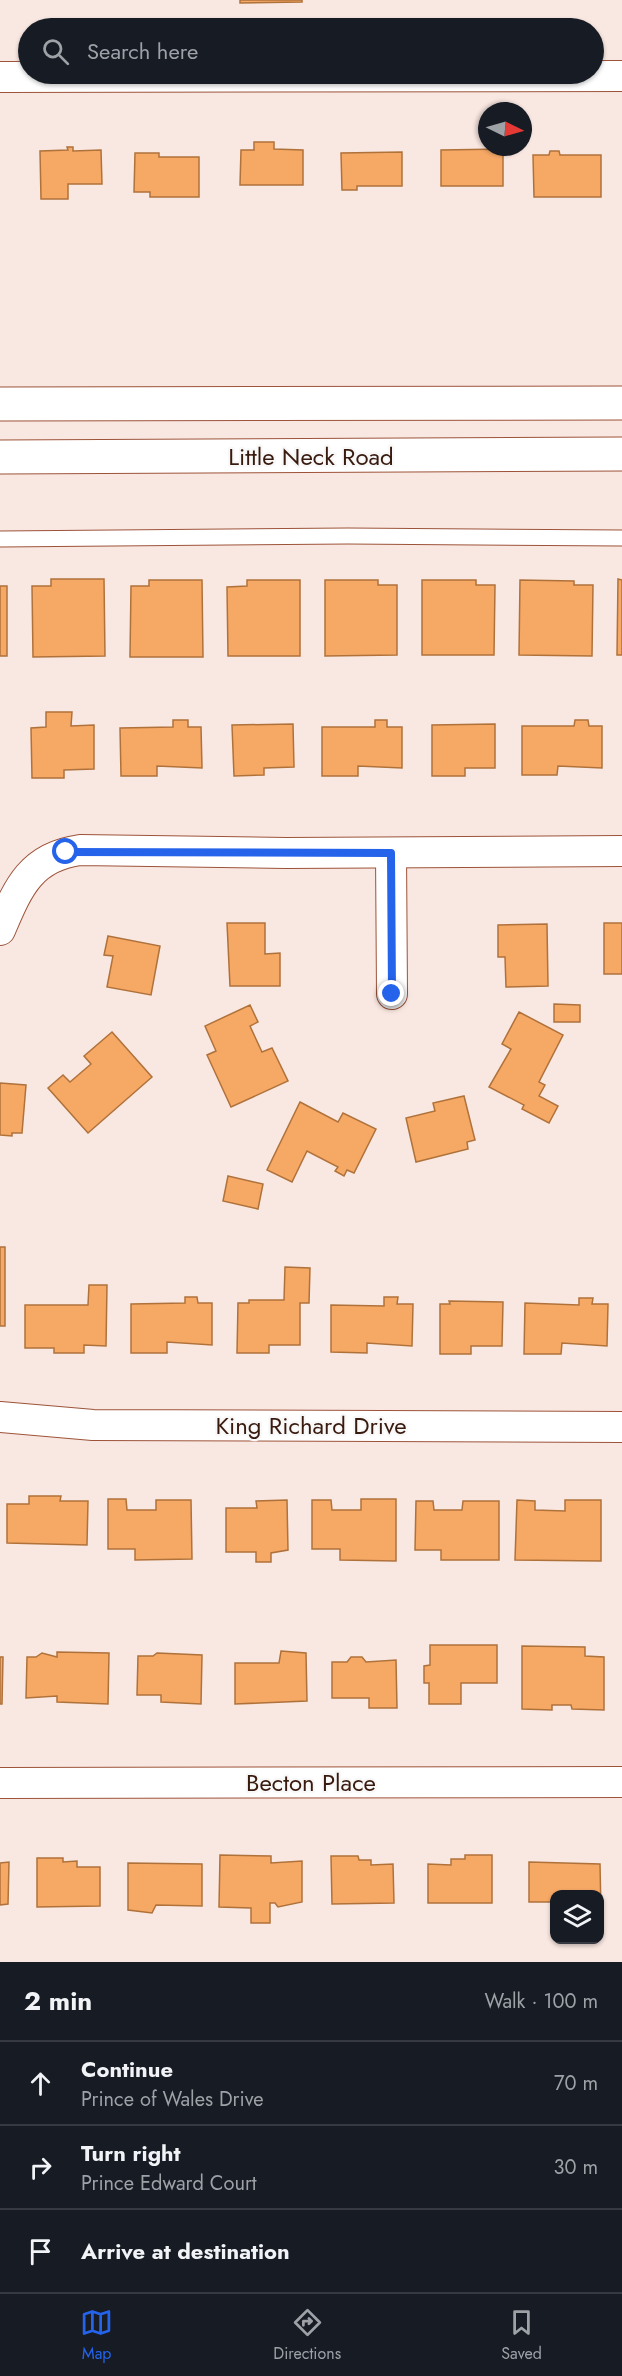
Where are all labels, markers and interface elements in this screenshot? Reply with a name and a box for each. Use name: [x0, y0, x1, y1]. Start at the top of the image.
search box: [18, 18, 604, 84]
icon: search: [39, 35, 72, 68]
text: Search here: [87, 35, 198, 67]
north arrow: [478, 102, 532, 156]
street label: Little Neck Road: [228, 439, 394, 474]
route start: [52, 838, 78, 864]
route end: [378, 980, 404, 1006]
street label: King Richard Drive: [215, 1408, 407, 1443]
street label: Becton Place: [246, 1765, 376, 1800]
map controls: [550, 1890, 604, 1944]
button: layers: [550, 1890, 604, 1944]
text: 2 min: [24, 1982, 92, 2020]
text: Walk · 100 m: [485, 1987, 598, 2016]
text: Continue: [81, 2053, 173, 2085]
icon: ahead: [24, 2067, 57, 2100]
text: 70 m: [554, 2069, 598, 2098]
text: Prince of Wales Drive: [81, 2085, 263, 2114]
text: Turn right: [81, 2137, 181, 2169]
icon: right: [24, 2151, 57, 2184]
text: 30 m: [553, 2153, 598, 2182]
text: Prince Edward Court: [81, 2169, 257, 2198]
icon: arrive: [24, 2235, 57, 2268]
text: Arrive at destination: [81, 2235, 290, 2267]
tab: Map: [80, 2306, 113, 2365]
tab: Directions: [273, 2306, 341, 2365]
tab: Saved: [501, 2306, 542, 2365]

